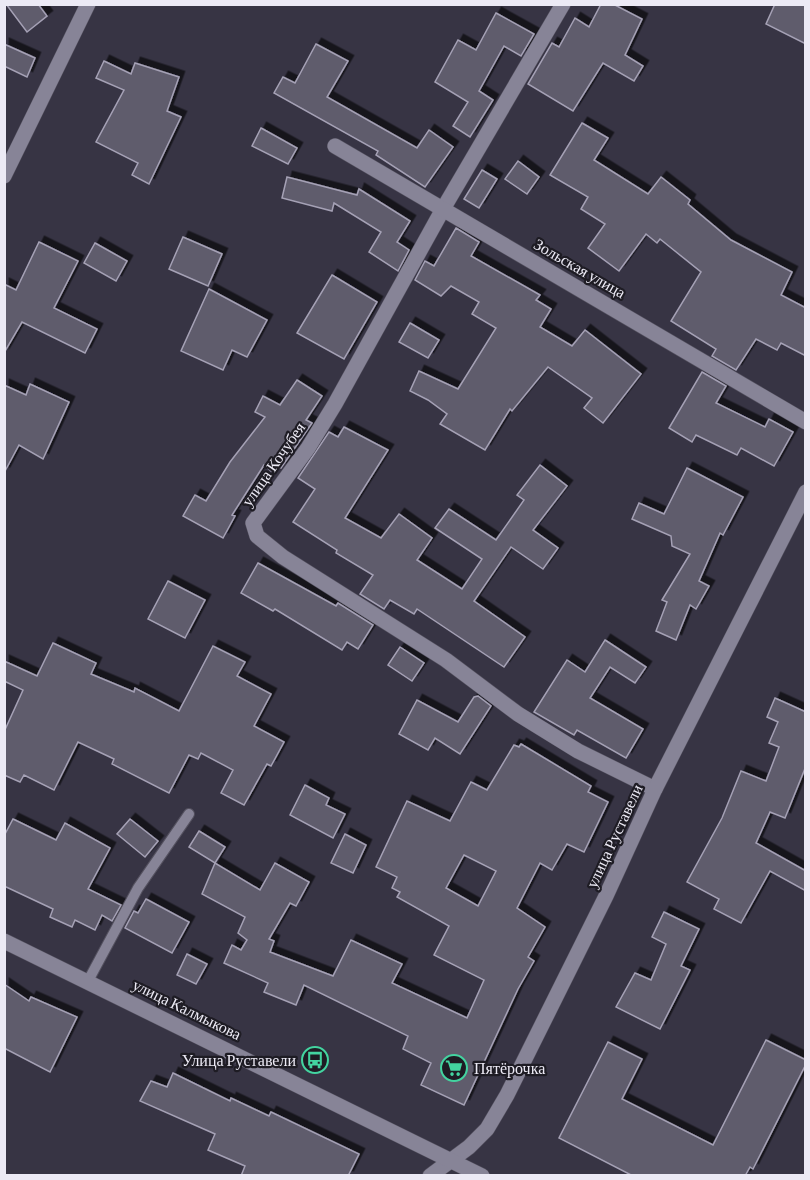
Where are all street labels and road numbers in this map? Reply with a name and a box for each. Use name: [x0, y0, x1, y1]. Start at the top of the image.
street label: Зольская улица: [531, 235, 628, 302]
street label: улица Кочубея: [238, 419, 310, 510]
street label: улица Руставели: [583, 782, 647, 891]
street label: улица Калмыкова: [129, 976, 244, 1044]

